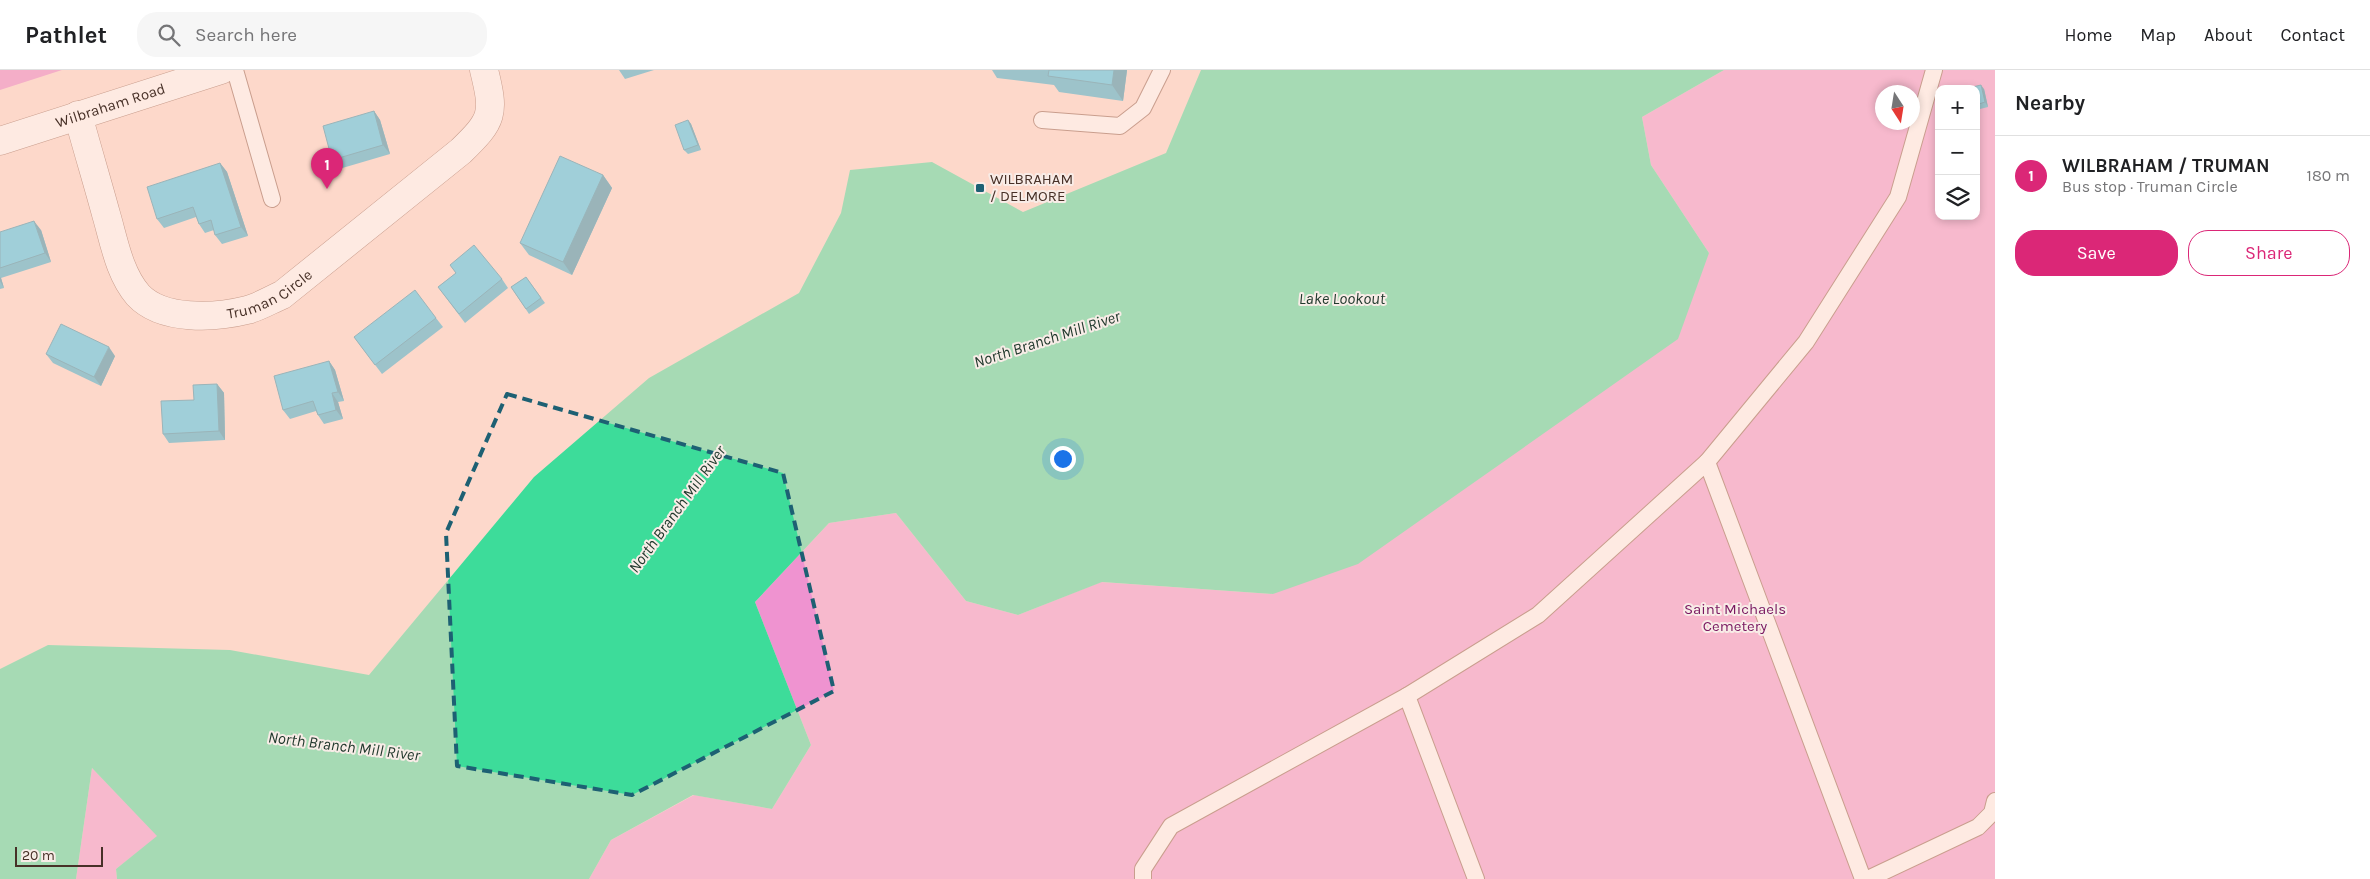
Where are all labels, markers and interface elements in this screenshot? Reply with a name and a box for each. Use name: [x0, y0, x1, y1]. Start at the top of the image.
search box: [137, 12, 487, 57]
text: Pathlet: [25, 21, 107, 49]
icon: search: [155, 21, 183, 49]
text: Search here: [195, 24, 297, 46]
text: Home: [2064, 24, 2112, 46]
text: Map: [2140, 24, 2176, 46]
text: About: [2204, 24, 2253, 46]
text: Contact: [2281, 24, 2345, 46]
street label: Wilbraham Road: [53, 79, 168, 132]
north arrow: [1875, 85, 1920, 130]
map controls: [1935, 85, 1980, 220]
button: +: [1935, 85, 1980, 130]
text: Nearby: [2015, 91, 2085, 115]
button: −: [1935, 130, 1980, 175]
pin: 1: [311, 148, 343, 189]
text: WILBRAHAM / TRUMAN: [2062, 155, 2270, 177]
text: 1: [2028, 166, 2034, 185]
text: 180 m: [2307, 166, 2350, 185]
place label: WILBRAHAM / DELMORE: [990, 170, 1073, 205]
button: layers: [1935, 175, 1980, 220]
text: Bus stop · Truman Circle: [2062, 177, 2238, 196]
marker: WILBRAHAM / DELMORE: [974, 182, 986, 194]
button: Save: [2015, 230, 2178, 276]
button: Share: [2188, 230, 2350, 276]
street label: Truman Circle: [226, 265, 316, 323]
water label: Lake Lookout: [1299, 289, 1386, 308]
water label: North Branch Mill River: [971, 306, 1123, 372]
water label: North Branch Mill River: [624, 441, 730, 576]
your location: [1050, 446, 1076, 472]
park label: Saint Michaels Cemetery: [1684, 600, 1786, 635]
water label: North Branch Mill River: [267, 727, 421, 765]
scale bar: [15, 844, 102, 867]
text: 20 m: [22, 847, 55, 864]

